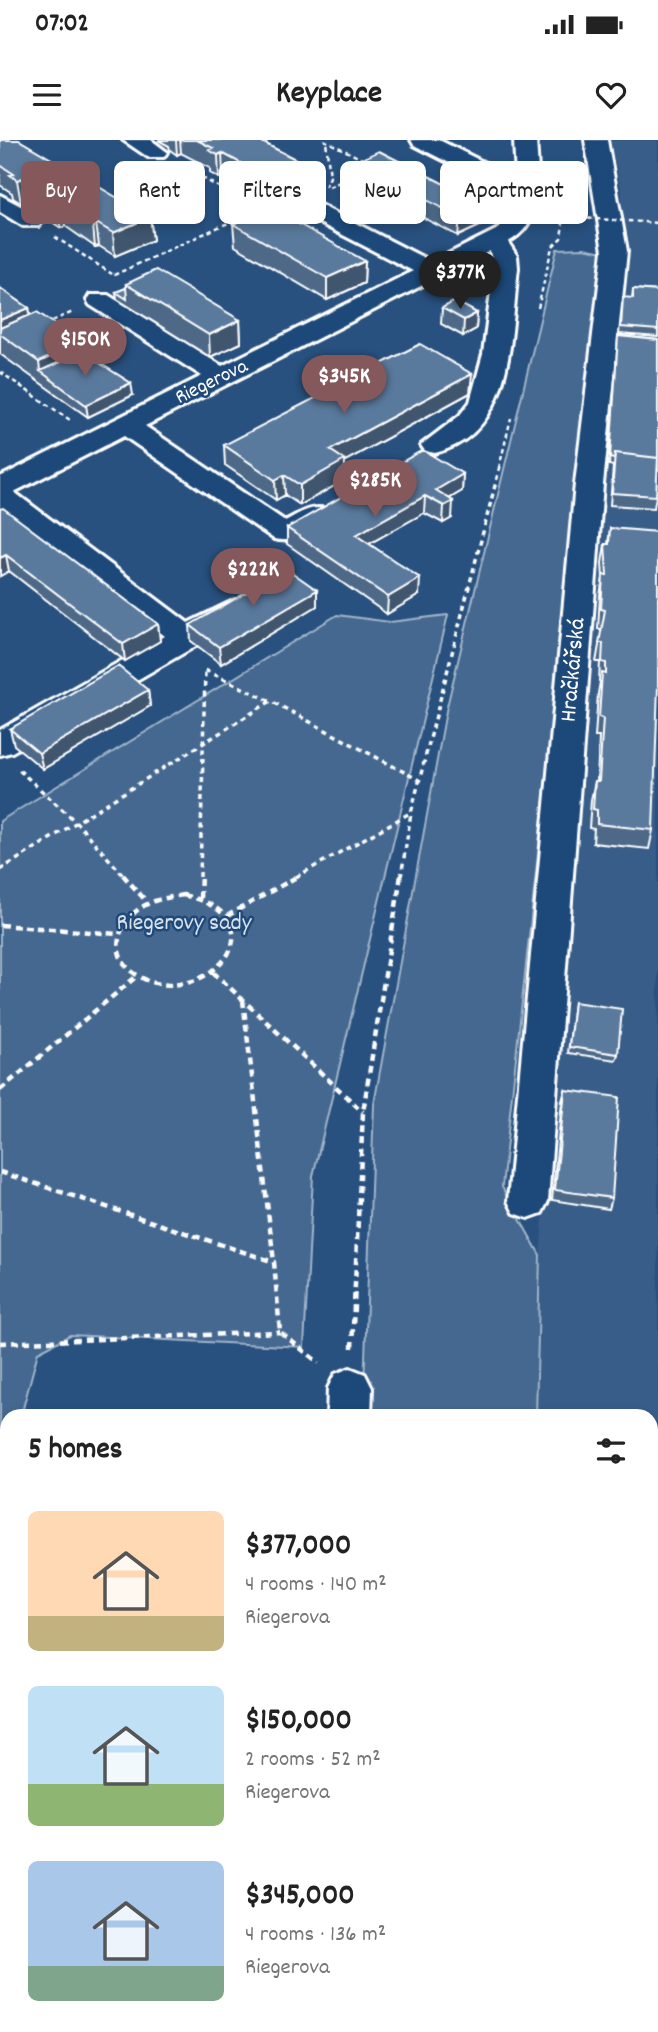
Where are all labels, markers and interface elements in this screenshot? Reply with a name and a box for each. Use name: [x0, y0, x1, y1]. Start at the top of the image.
text: 07:02: [35, 6, 89, 43]
text: Keyplace: [276, 72, 382, 118]
icon: menu: [28, 76, 66, 114]
icon: heart: [592, 76, 630, 114]
chip: Buy: [21, 161, 100, 224]
chip: Rent: [114, 161, 205, 224]
chip: Filters: [219, 161, 326, 224]
chip: New: [340, 161, 426, 224]
chip: Apartment: [440, 161, 588, 224]
pin: $377K: [411, 251, 509, 311]
text: $377K: [435, 257, 485, 290]
pin: $150K: [36, 318, 134, 378]
text: $150K: [60, 324, 110, 357]
street label: Riegerova: [171, 352, 254, 413]
pin: $345K: [295, 356, 393, 415]
text: $345K: [318, 361, 370, 394]
pin: $285K: [326, 460, 424, 519]
text: $285K: [349, 465, 401, 498]
pin: $222K: [204, 548, 302, 608]
text: $222K: [227, 554, 279, 587]
street label: Hračkářská: [553, 616, 595, 724]
park label: Riegerovy sady: [117, 907, 253, 941]
text: 5 homes: [28, 1430, 122, 1473]
icon: filters: [592, 1432, 630, 1470]
text: $377,000: [245, 1526, 351, 1569]
icon: home: [84, 1539, 168, 1623]
text: 4 rooms · 140 m²: [245, 1569, 387, 1602]
text: Riegerova: [245, 1602, 330, 1635]
text: $150,000: [245, 1701, 352, 1744]
icon: home: [84, 1714, 168, 1798]
text: 2 rooms · 52 m²: [245, 1744, 381, 1777]
text: Riegerova: [245, 1777, 330, 1810]
text: $345,000: [245, 1876, 355, 1919]
icon: home: [84, 1889, 168, 1973]
text: 4 rooms · 136 m²: [245, 1919, 386, 1952]
text: Riegerova: [245, 1952, 330, 1985]

